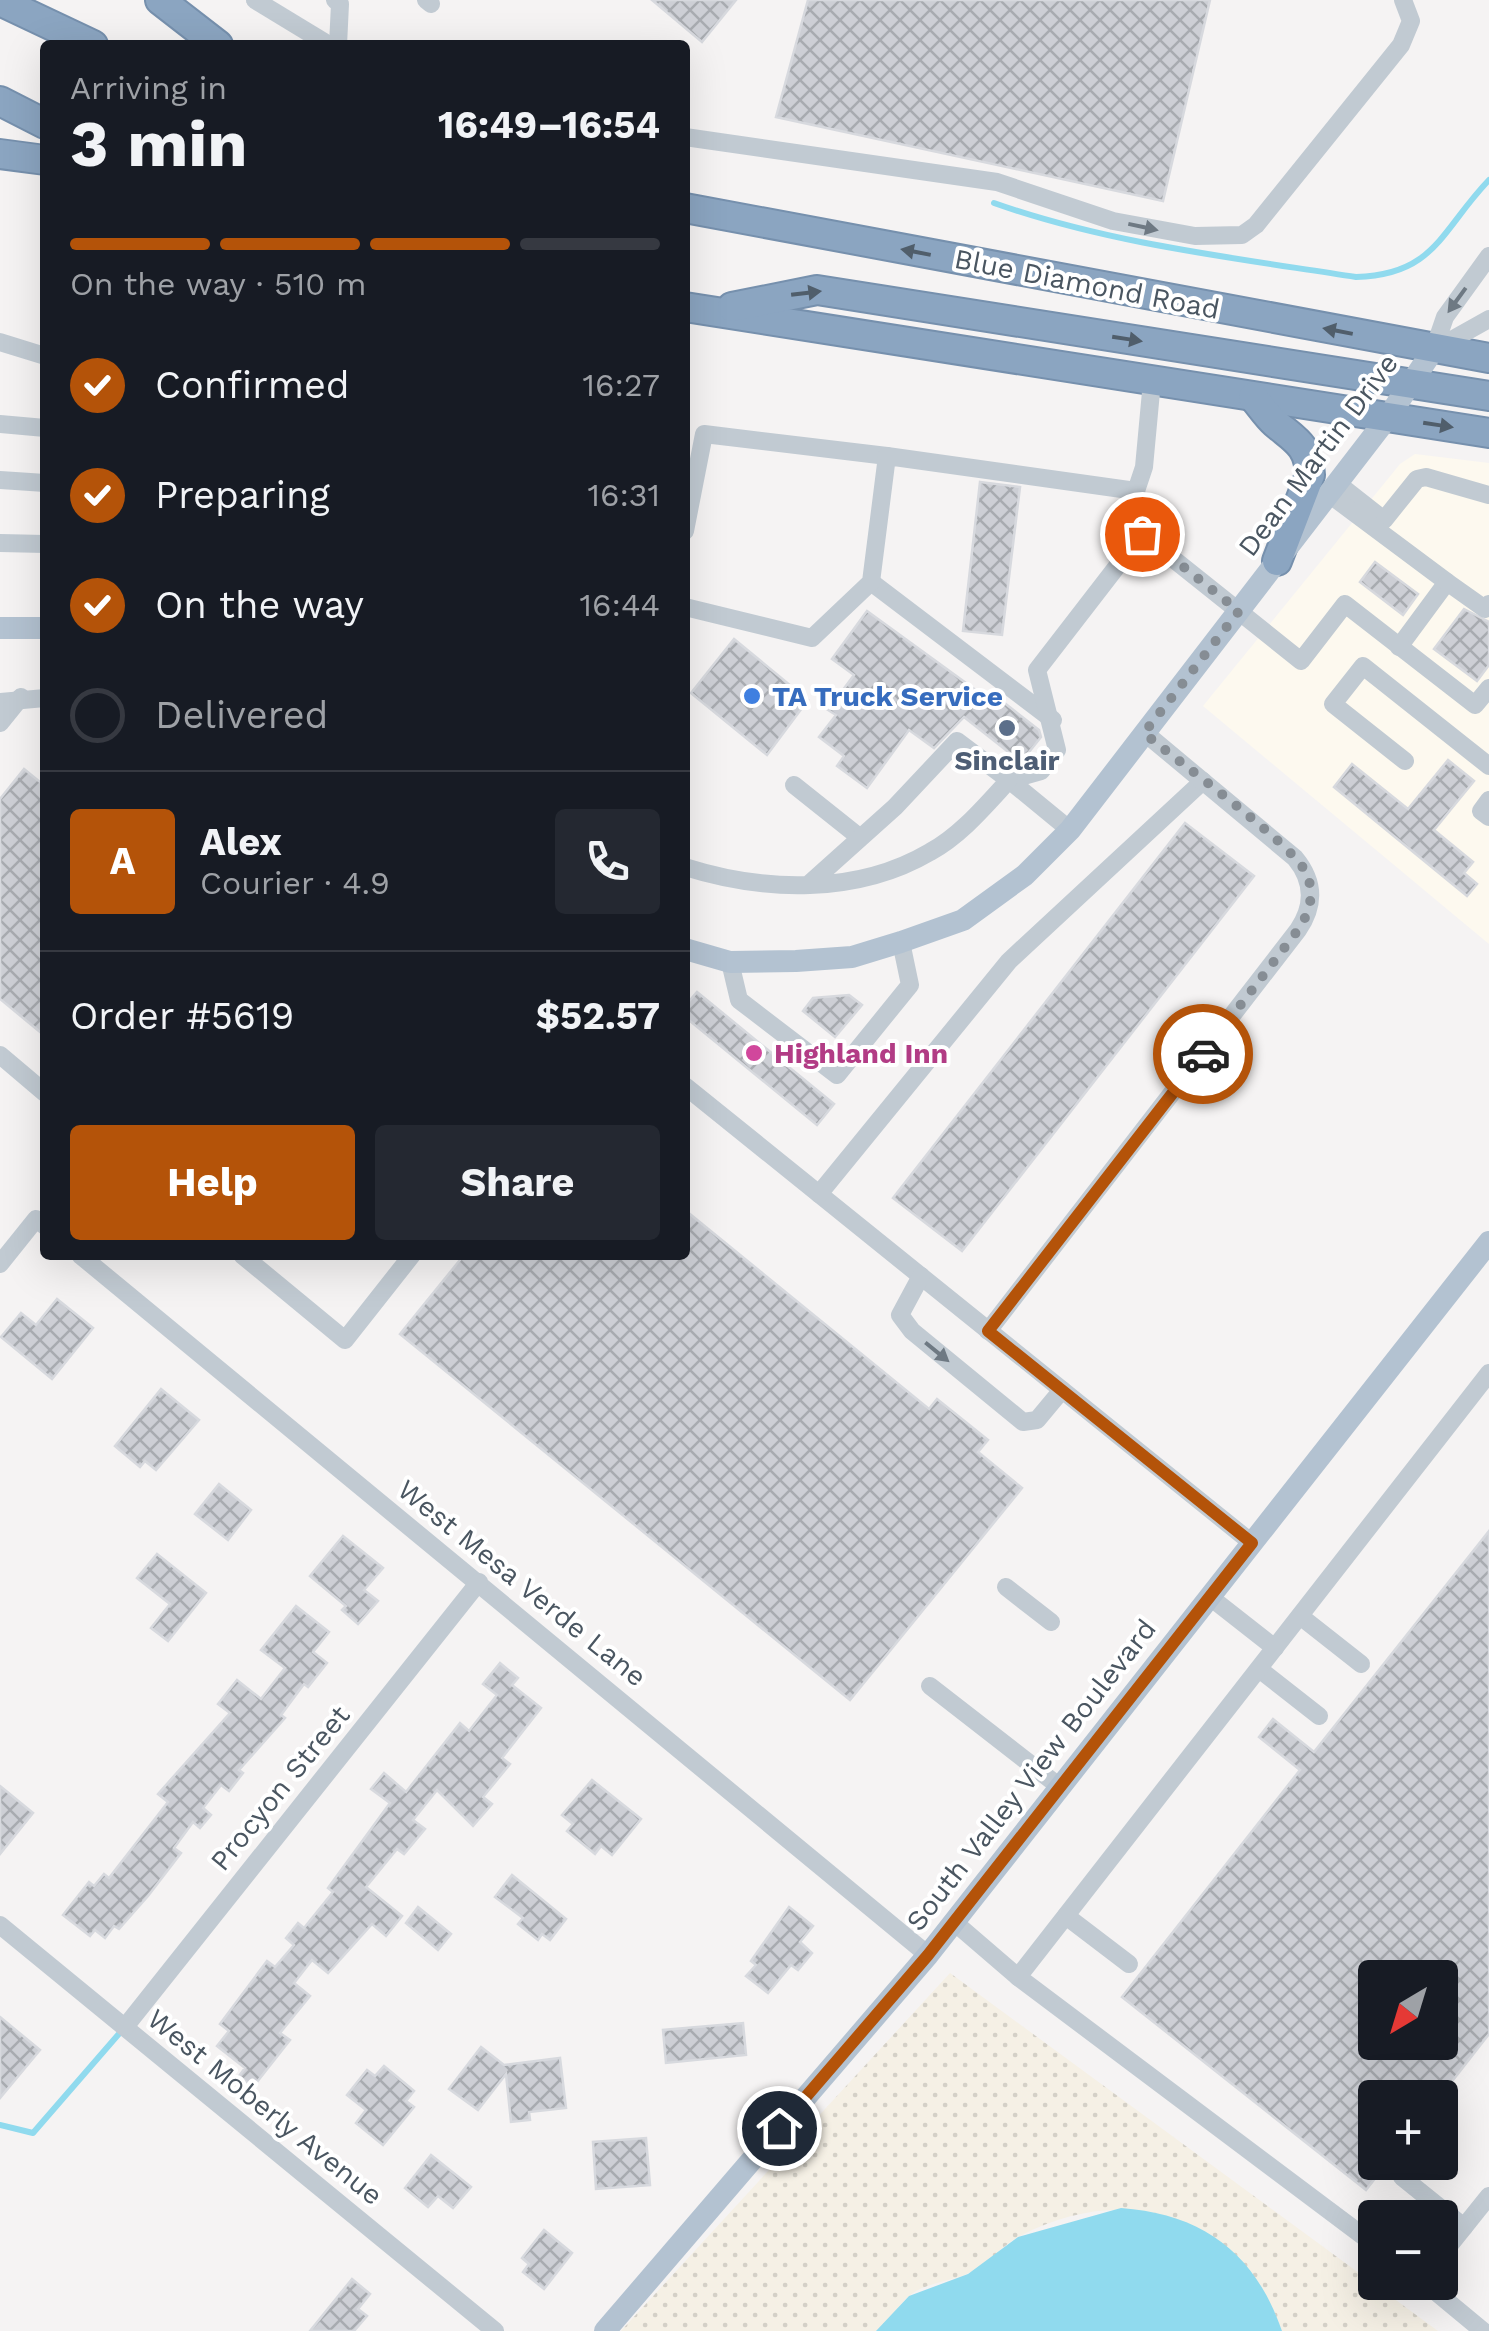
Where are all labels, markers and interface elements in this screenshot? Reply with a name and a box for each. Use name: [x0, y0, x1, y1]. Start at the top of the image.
text: Arriving in: [70, 69, 227, 107]
text: 16:49–16:54: [438, 103, 660, 147]
text: 3 min: [70, 106, 248, 182]
one-way arrow: [1127, 219, 1158, 235]
street label: Blue Diamond Road: [952, 242, 1222, 326]
one-way arrow: [900, 243, 931, 259]
text: On the way · 510 m: [70, 265, 367, 303]
one-way arrow: [791, 285, 822, 301]
one-way arrow: [1448, 287, 1467, 313]
one-way arrow: [1322, 323, 1354, 338]
one-way arrow: [1112, 332, 1143, 347]
street label: Dean Martin Drive: [1231, 347, 1405, 563]
icon: check: [70, 358, 125, 413]
text: Confirmed: [155, 363, 350, 407]
text: 16:27: [583, 366, 660, 404]
one-way arrow: [1423, 417, 1455, 433]
icon: check: [70, 468, 125, 523]
text: Preparing: [155, 473, 330, 517]
text: 16:31: [587, 476, 660, 514]
pin: [1100, 492, 1185, 577]
icon: bag: [1115, 507, 1170, 562]
icon: check: [70, 578, 125, 633]
text: On the way: [155, 583, 364, 627]
text: 16:44: [579, 586, 660, 624]
place label: TA Truck Service: [772, 680, 1003, 713]
marker: TA Truck Service: [741, 685, 763, 707]
text: Delivered: [155, 693, 328, 737]
marker: Sinclair: [996, 717, 1018, 739]
place label: Sinclair: [954, 744, 1060, 777]
button: phone: [555, 809, 660, 914]
text: Alex: [200, 820, 282, 864]
text: A: [110, 839, 135, 883]
text: Courier · 4.9: [200, 864, 390, 902]
text: Order #5619: [70, 994, 294, 1038]
text: $52.57: [536, 994, 660, 1038]
courier: [1153, 1004, 1253, 1104]
icon: car: [1176, 1027, 1231, 1082]
place label: Highland Inn: [774, 1037, 948, 1070]
marker: Highland Inn: [743, 1042, 765, 1064]
button: Help: [70, 1125, 355, 1240]
button: Share: [375, 1125, 660, 1240]
one-way arrow: [925, 1341, 950, 1362]
street label: West Mesa Verde Lane: [391, 1473, 653, 1693]
street label: South Valley View Boulevard: [899, 1613, 1163, 1937]
street label: Procyon Street: [203, 1699, 357, 1877]
north arrow: [1358, 1960, 1458, 2060]
map controls: [1358, 1960, 1458, 2300]
street label: West Moberly Avenue: [141, 2002, 389, 2212]
button: +: [1358, 2080, 1458, 2180]
pin: [737, 2086, 822, 2171]
icon: home: [752, 2101, 807, 2156]
button: −: [1358, 2200, 1458, 2300]

